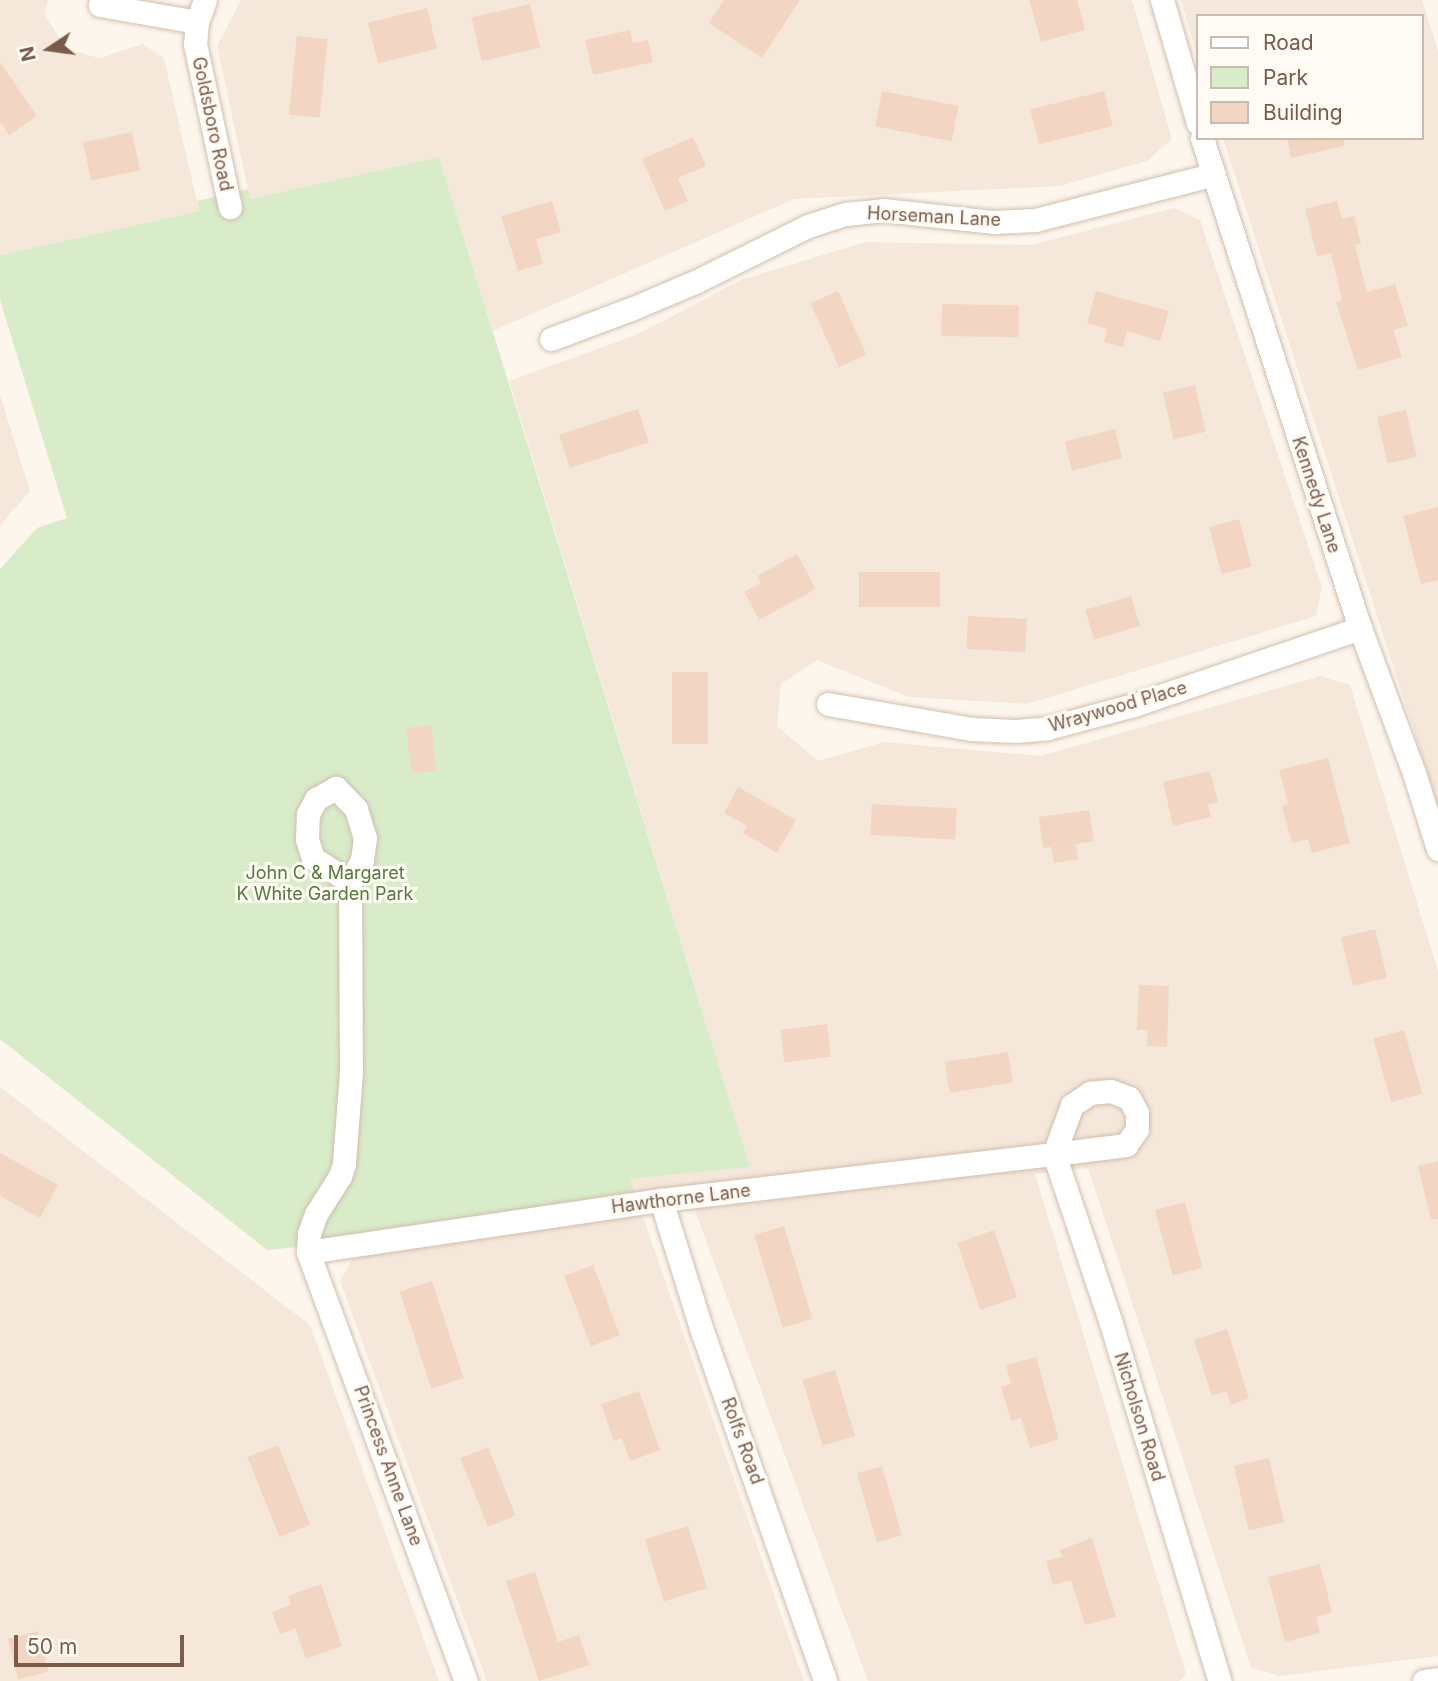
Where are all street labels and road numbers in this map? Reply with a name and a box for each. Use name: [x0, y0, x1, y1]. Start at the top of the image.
street label: Goldsboro Road: [187, 55, 237, 193]
street label: Horseman Lane: [867, 203, 1001, 231]
street label: Kennedy Lane: [1287, 434, 1345, 556]
street label: Wraywood Place: [1046, 677, 1190, 737]
street label: Hawthorne Lane: [610, 1180, 752, 1218]
street label: Nicholson Road: [1109, 1350, 1169, 1484]
street label: Princess Anne Lane: [349, 1383, 427, 1549]
street label: Rolfs Road: [716, 1395, 768, 1487]

